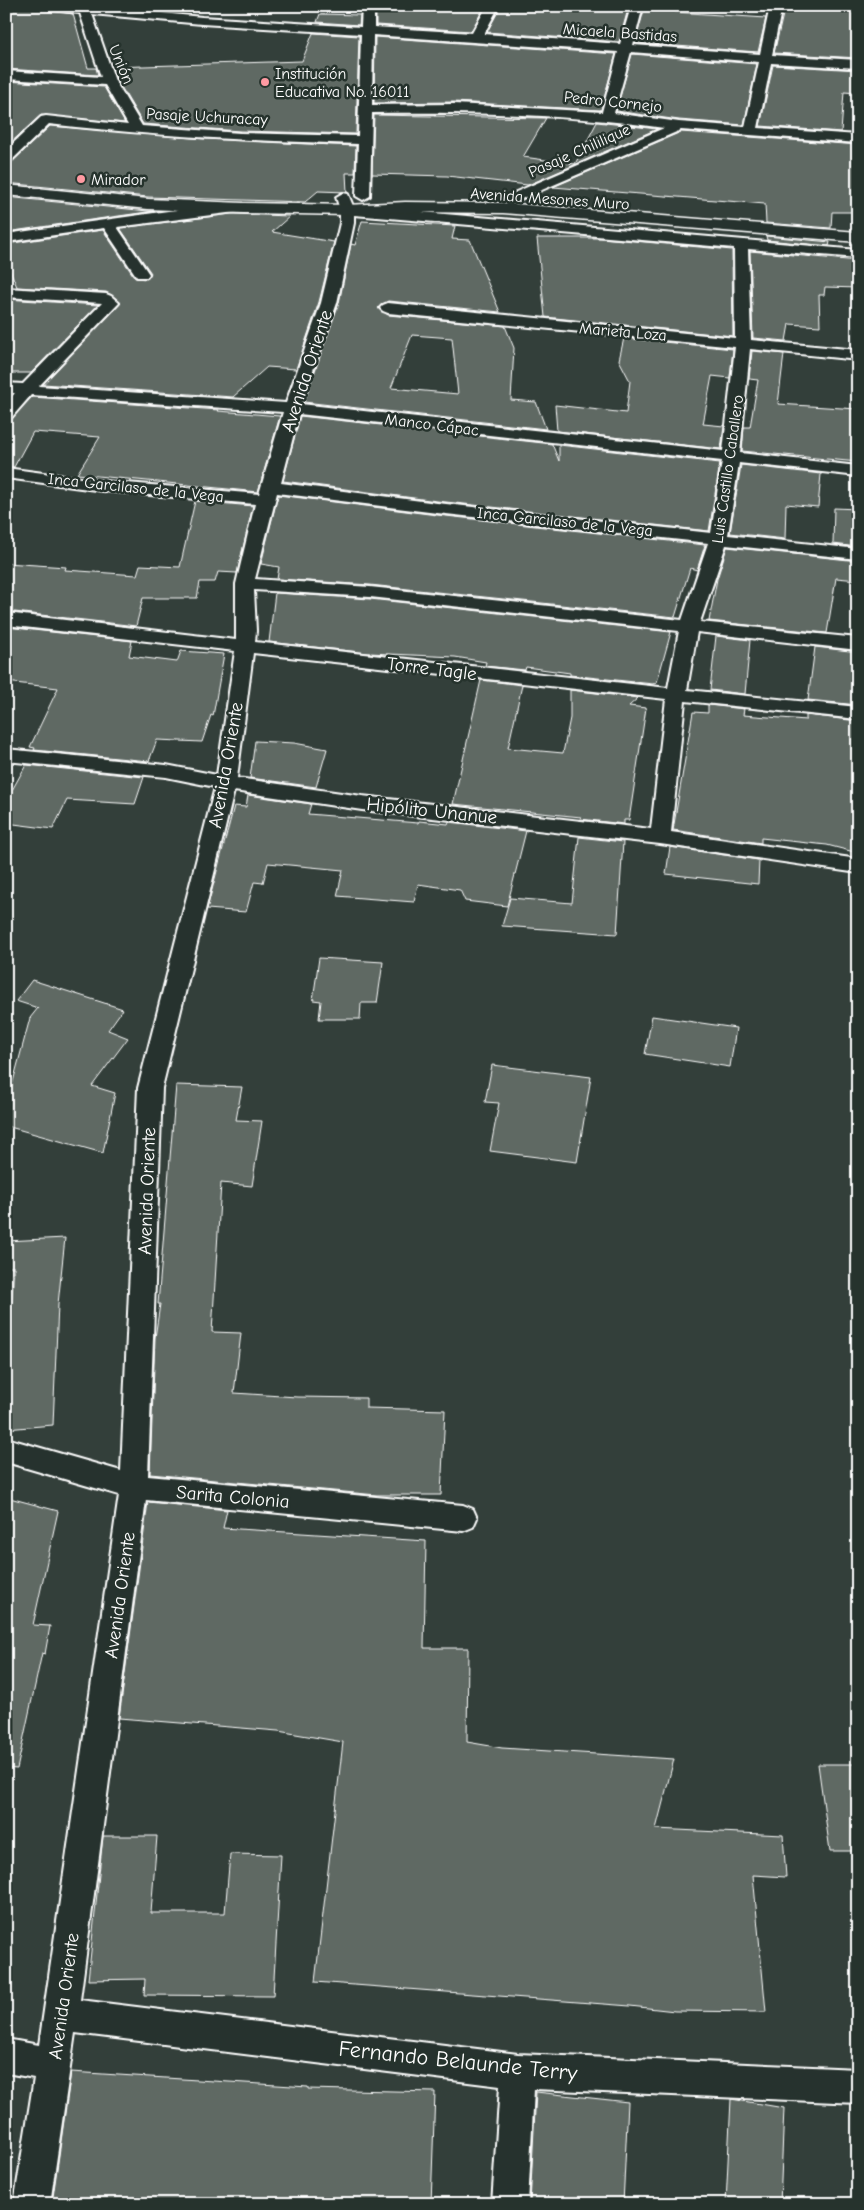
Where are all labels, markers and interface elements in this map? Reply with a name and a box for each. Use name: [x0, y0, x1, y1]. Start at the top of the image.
street label: Micaela Bastidas: [562, 20, 678, 46]
street label: Unión: [105, 42, 137, 87]
place label: Institución Educativa No. 16011: [275, 65, 409, 101]
marker: Institución Educativa No. 16011: [259, 76, 271, 88]
street label: Pedro Cornejo: [563, 88, 663, 116]
street label: Pasaje Uchuracay: [146, 105, 269, 129]
street label: Pasaje Chililique: [526, 120, 633, 181]
place label: Mirador: [91, 171, 146, 189]
marker: Mirador: [75, 173, 87, 185]
street label: Avenida Mesones Muro: [470, 184, 630, 214]
street label: Avenida Oriente: [277, 307, 337, 435]
street label: Marieta Loza: [578, 319, 667, 345]
street label: Luis Castillo Caballero: [709, 394, 747, 545]
street label: Manco Cápac: [384, 410, 480, 440]
street label: Inca Garcilaso de la Vega: [47, 470, 225, 506]
street label: Inca Garcilaso de la Vega: [476, 504, 654, 540]
street label: Torre Tagle: [386, 653, 478, 685]
street label: Avenida Oriente: [204, 700, 248, 830]
street label: Hipólito Unanue: [366, 793, 498, 829]
street label: Avenida Oriente: [134, 1127, 160, 1255]
street label: Sarita Colonia: [175, 1481, 291, 1513]
street label: Avenida Oriente: [100, 1530, 140, 1660]
street label: Avenida Oriente: [44, 1931, 84, 2061]
street label: Fernando Belaunde Terry: [337, 2036, 579, 2086]

